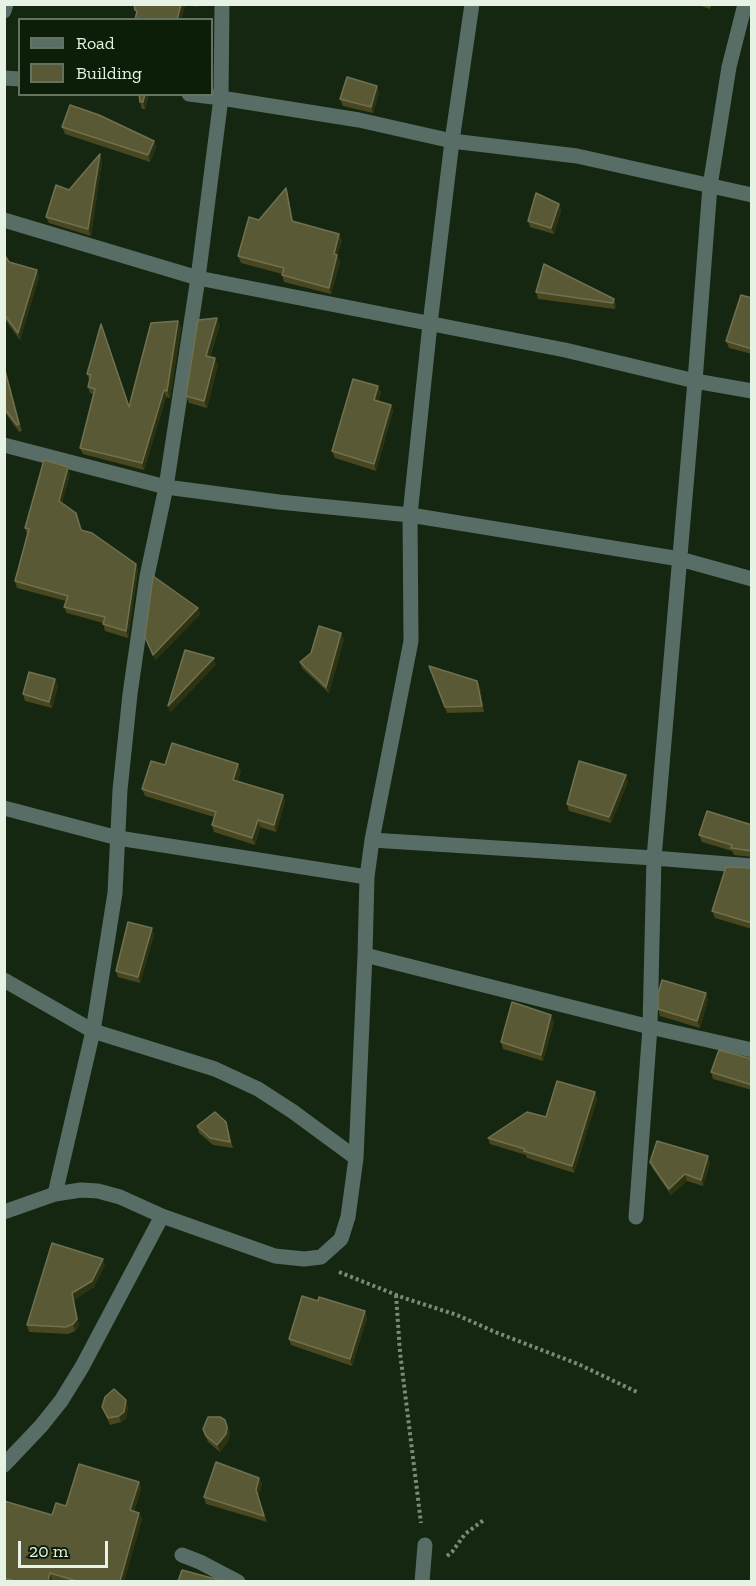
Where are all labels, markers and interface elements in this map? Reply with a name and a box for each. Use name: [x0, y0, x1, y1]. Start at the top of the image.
legend: [18, 18, 213, 96]
text: Road: [76, 32, 115, 54]
text: Building: [76, 62, 142, 84]
scale bar: [21, 1529, 111, 1567]
text: 20 m: [29, 1540, 68, 1562]

